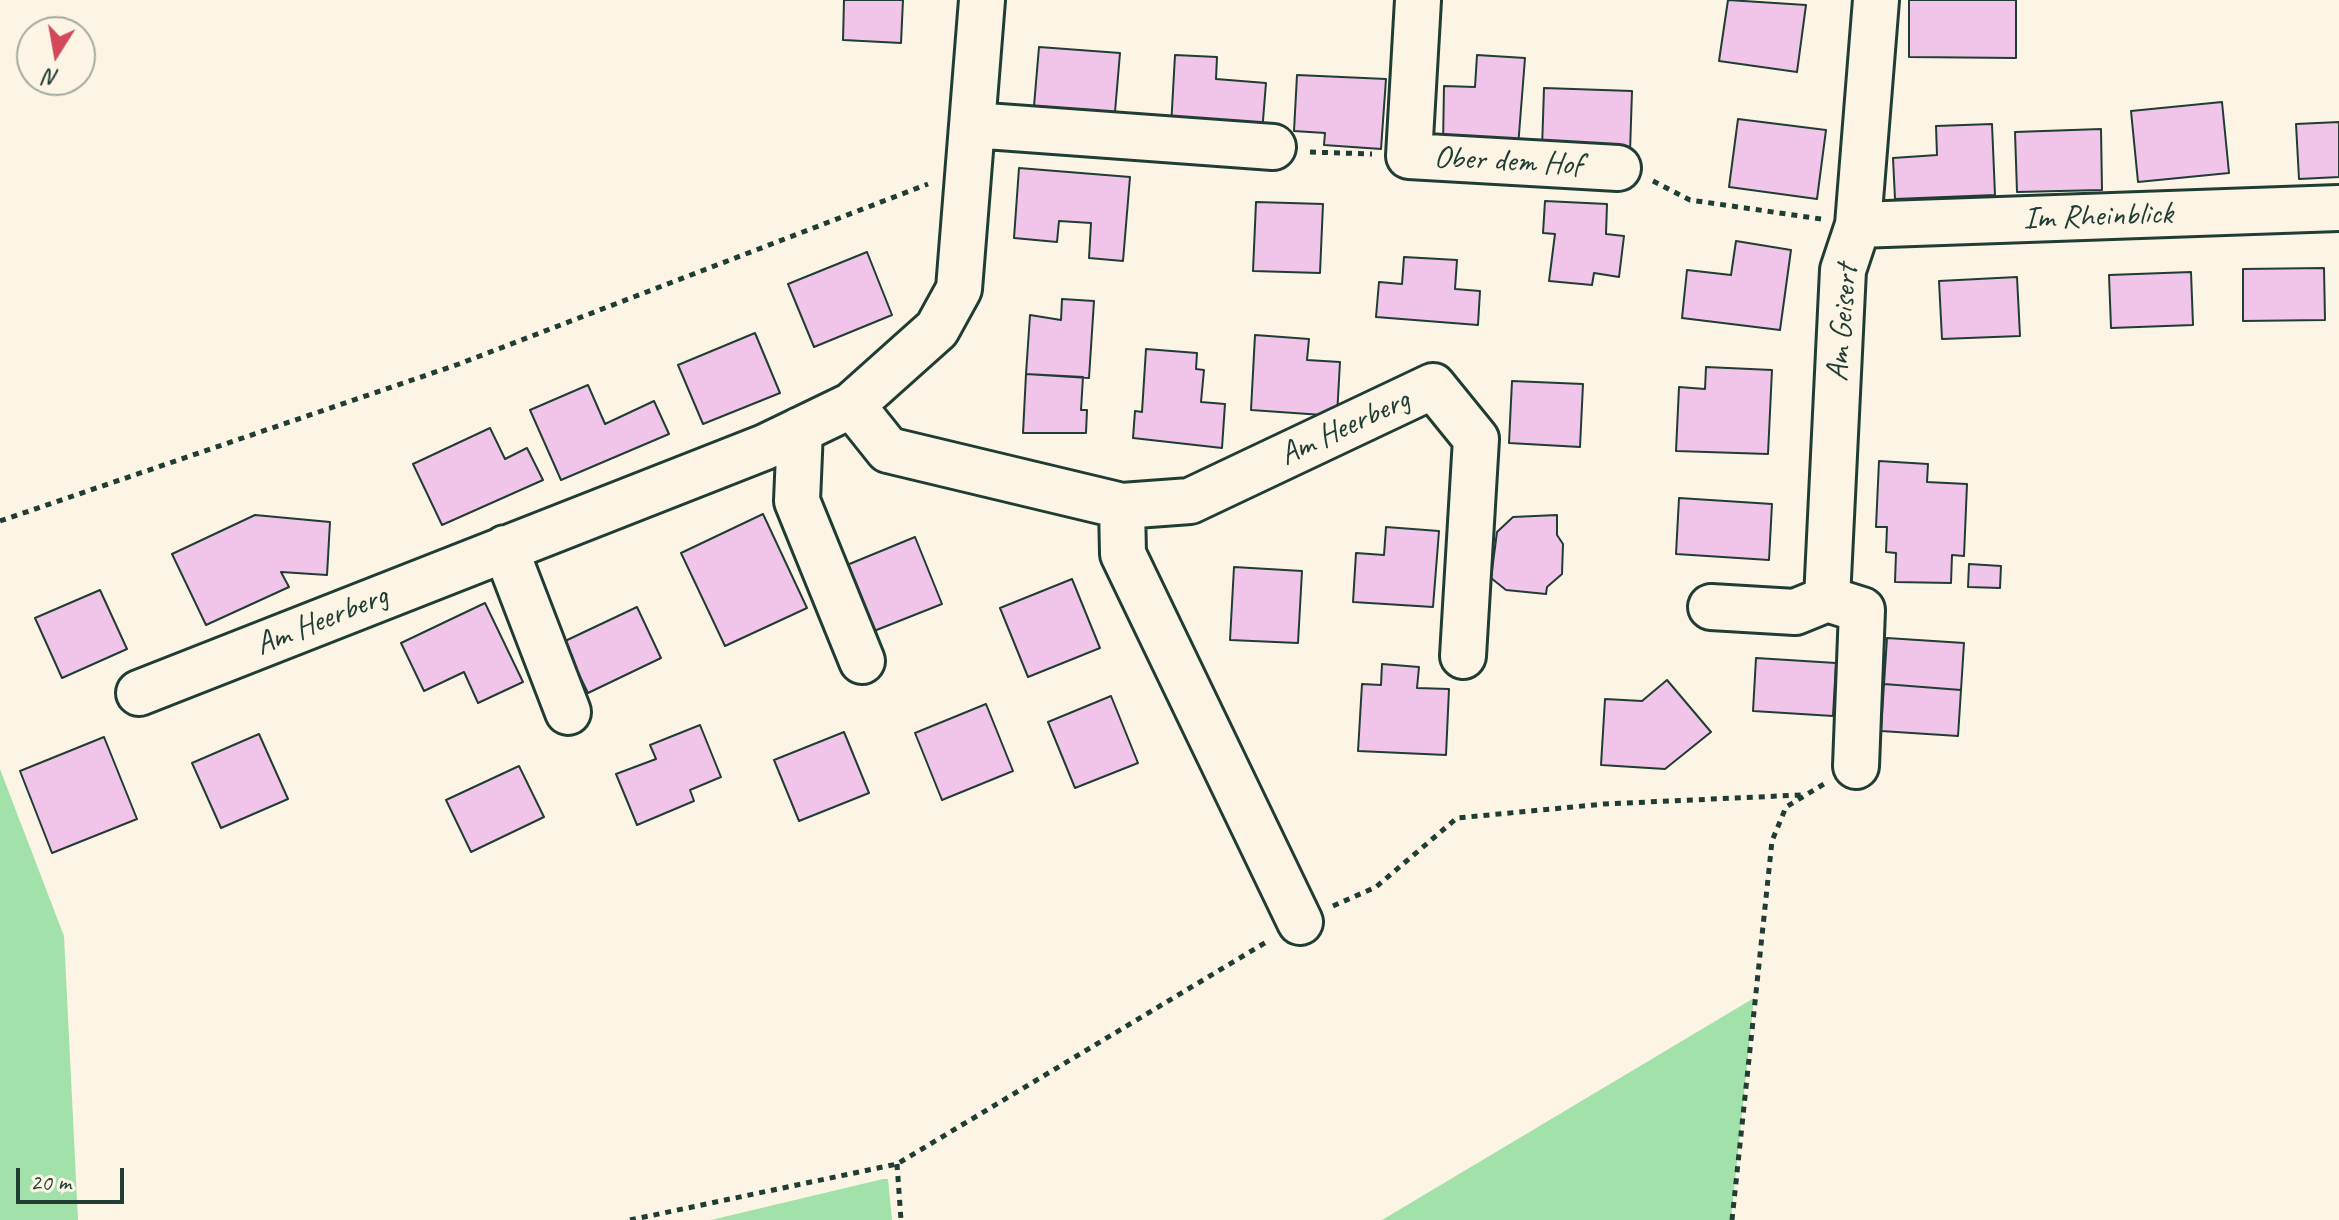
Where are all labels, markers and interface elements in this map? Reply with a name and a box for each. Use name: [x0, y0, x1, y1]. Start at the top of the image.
north arrow: [16, 16, 96, 96]
text: N: [42, 63, 61, 93]
street label: Ober dem Hof: [1433, 139, 1583, 185]
street label: Im Rheinblick: [2023, 195, 2173, 239]
street label: Am Geisert: [1819, 263, 1867, 383]
street label: Am Heerberg: [1274, 381, 1416, 475]
street label: Am Heerberg: [250, 577, 394, 665]
scale bar: [20, 1152, 128, 1202]
text: 20 m: [30, 1167, 71, 1197]

